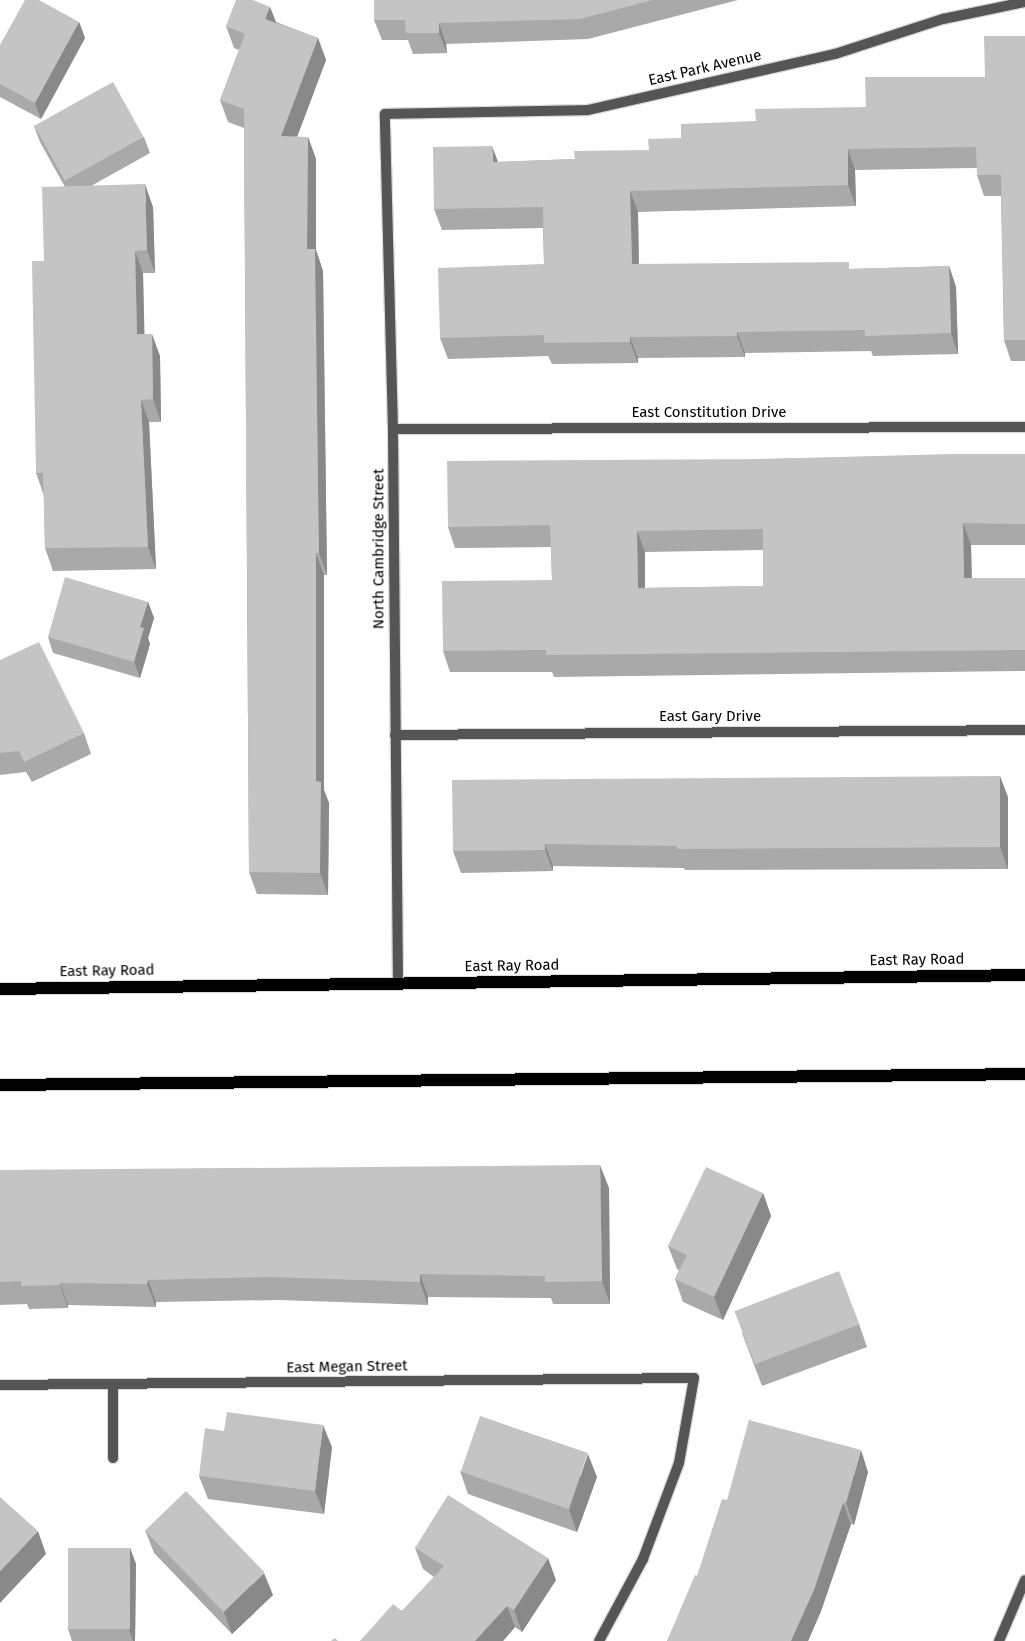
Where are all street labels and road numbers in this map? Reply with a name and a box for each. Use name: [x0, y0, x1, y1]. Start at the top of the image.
street label: East Park Avenue: [647, 46, 763, 90]
street label: East Constitution Drive: [631, 404, 787, 422]
street label: North Cambridge Street: [370, 469, 388, 629]
street label: East Gary Drive: [659, 708, 761, 726]
street label: East Ray Road: [869, 950, 965, 970]
street label: East Ray Road: [464, 956, 560, 976]
street label: East Ray Road: [59, 961, 155, 981]
street label: East Megan Street: [286, 1357, 408, 1377]

